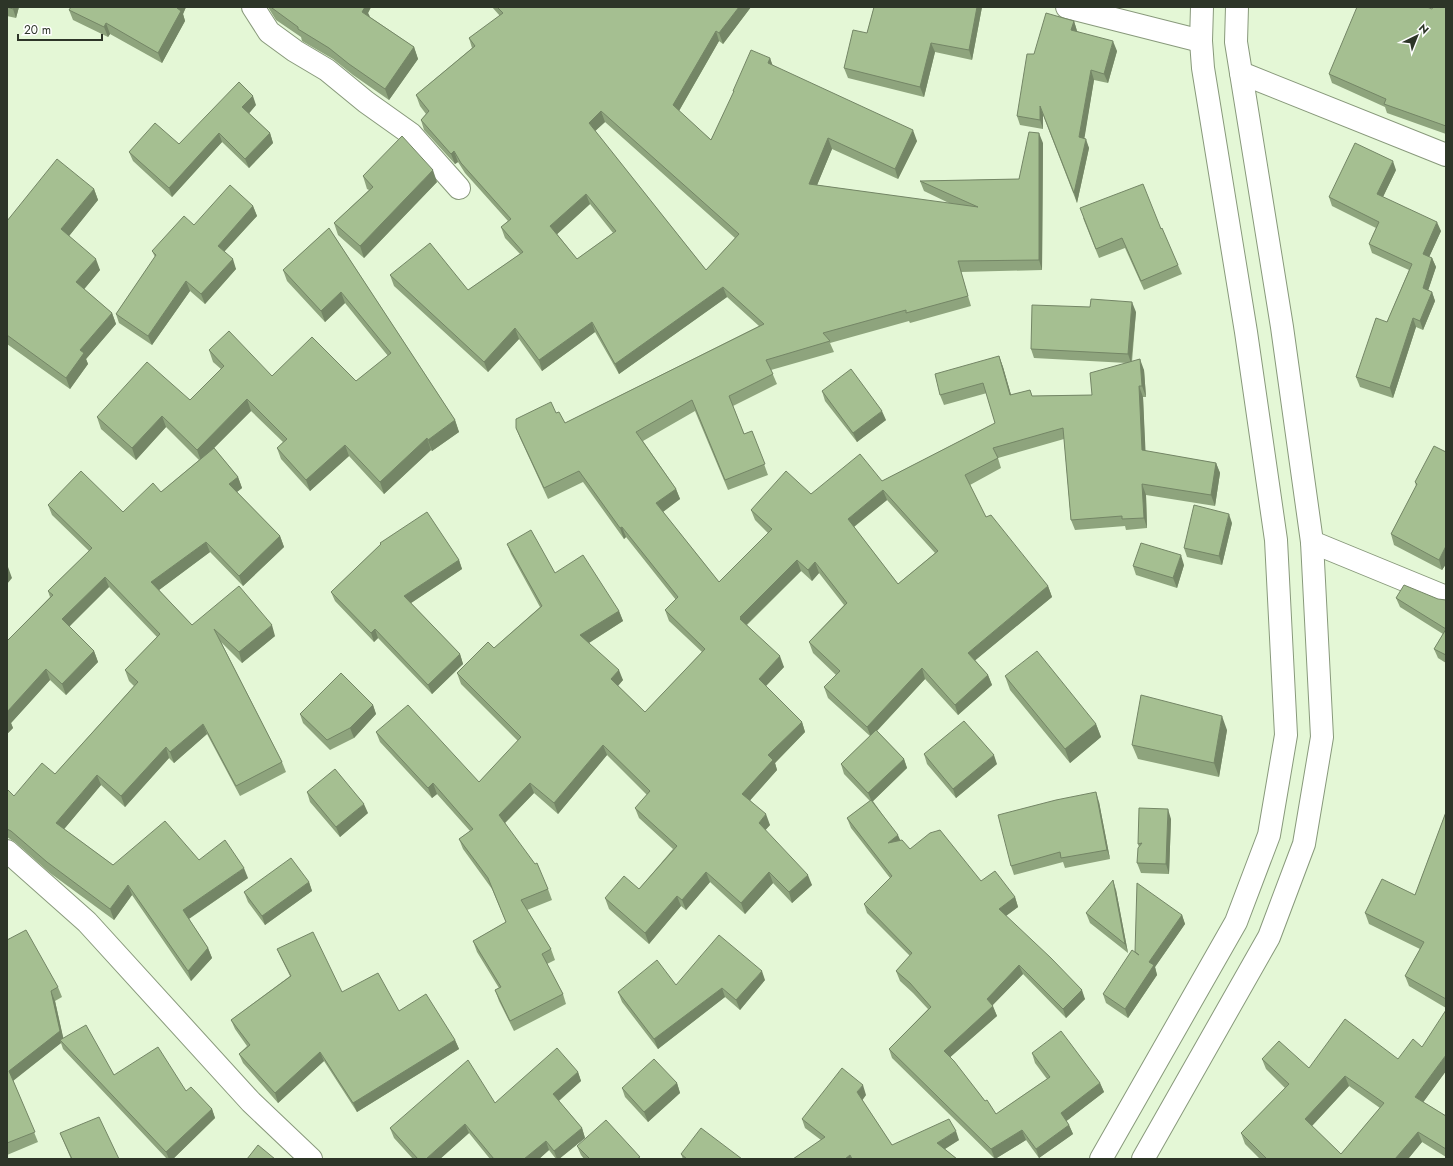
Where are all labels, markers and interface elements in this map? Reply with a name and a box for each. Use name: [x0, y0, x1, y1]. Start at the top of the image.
scale bar: [18, 16, 102, 42]
north arrow: [1397, 16, 1437, 56]
text: N: [1415, 20, 1432, 38]
text: 20 m: [24, 21, 51, 39]

